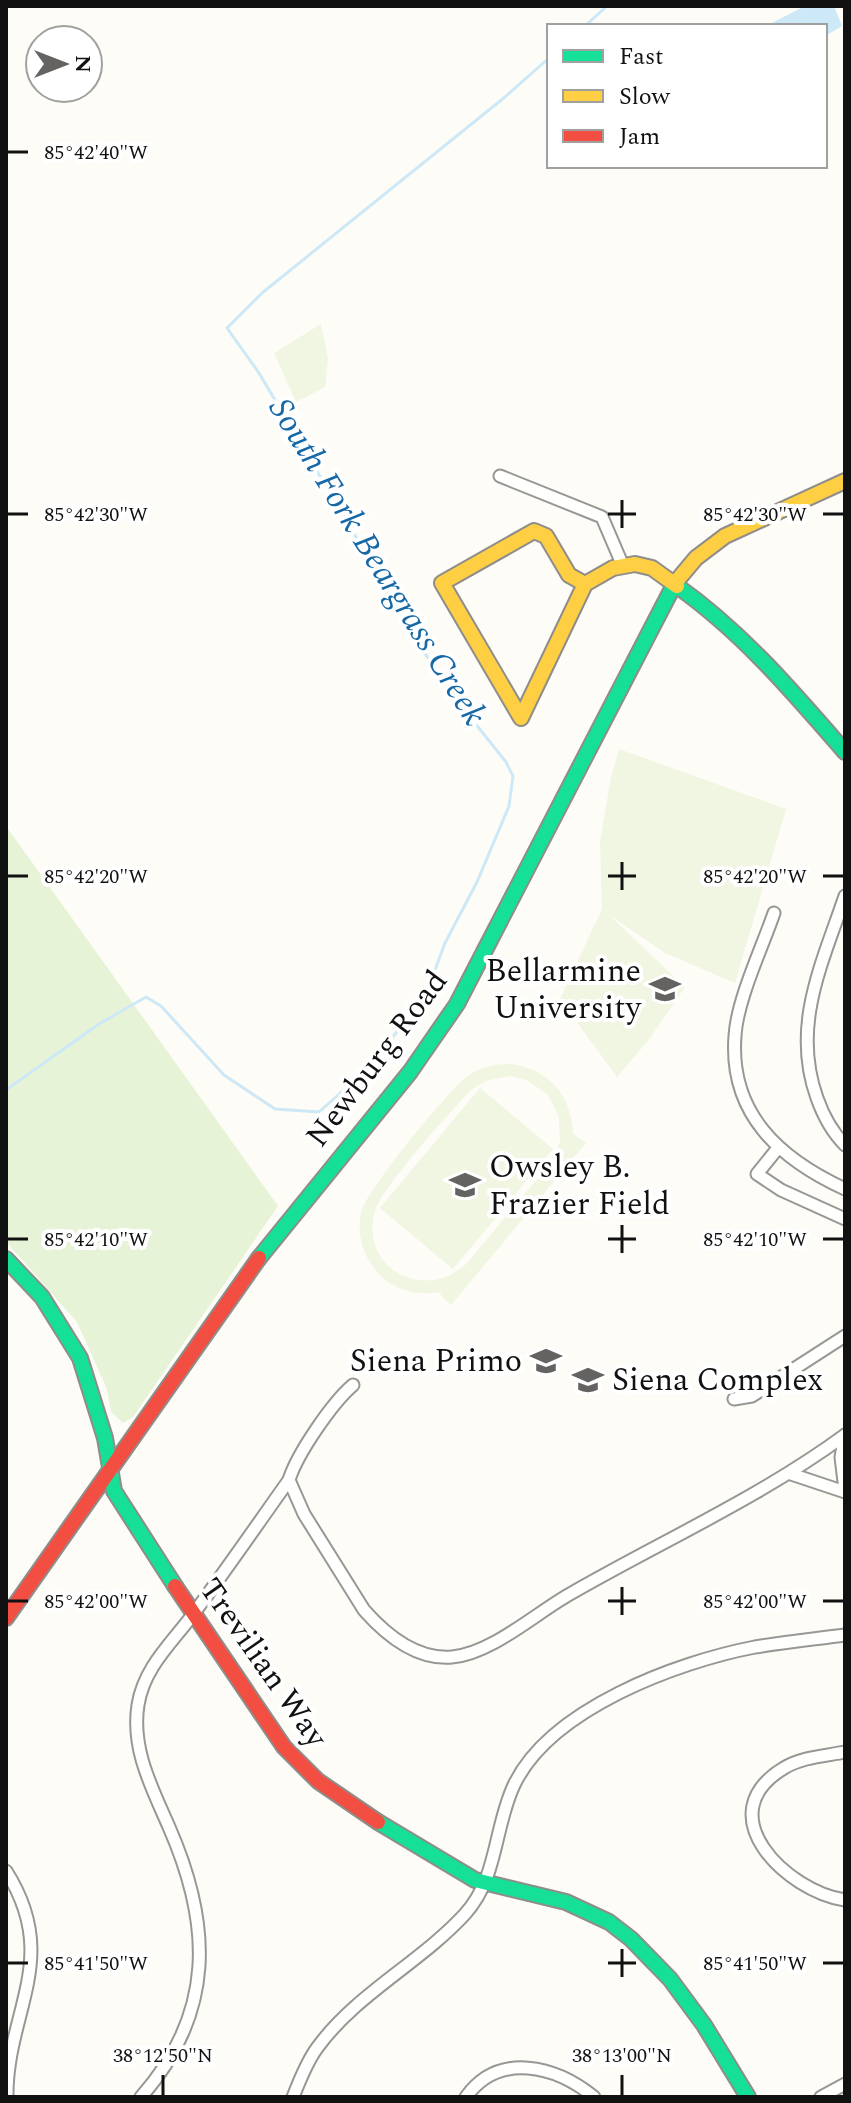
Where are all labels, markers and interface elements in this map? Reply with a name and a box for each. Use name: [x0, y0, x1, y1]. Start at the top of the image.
north arrow: [24, 24, 104, 104]
legend: [547, 24, 827, 168]
text: Fast: [619, 39, 664, 75]
text: N: [66, 55, 99, 73]
text: Slow: [619, 79, 671, 115]
text: Jam: [619, 119, 660, 155]
text: 85°42'40"W: [44, 138, 148, 168]
water label: South Fork Beargrass Creek: [255, 388, 499, 736]
text: 85°42'30"W: [44, 500, 148, 530]
text: 85°42'30"W: [703, 500, 807, 530]
text: 85°42'20"W: [44, 862, 148, 892]
text: 85°42'20"W: [703, 862, 807, 892]
place label: Bellarmine University: [485, 947, 643, 1033]
street label: Newburg Road: [294, 960, 460, 1158]
school or university icon: Bellarmine University: [648, 972, 682, 1006]
place label: Owsley B. Frazier Field: [489, 1143, 670, 1229]
school or university icon: Owsley B. Frazier Field: [448, 1168, 482, 1202]
text: 85°42'10"W: [44, 1225, 148, 1255]
text: 85°42'10"W: [703, 1225, 807, 1255]
place label: Siena Primo: [350, 1337, 522, 1386]
school or university icon: Siena Primo: [529, 1344, 563, 1378]
place label: Siena Complex: [612, 1356, 823, 1405]
school or university icon: Siena Complex: [571, 1363, 605, 1397]
street label: Trevilian Way: [186, 1568, 341, 1759]
text: 85°42'00"W: [44, 1587, 148, 1617]
text: 85°42'00"W: [703, 1587, 807, 1617]
text: 85°41'50"W: [44, 1949, 148, 1979]
text: 85°41'50"W: [703, 1949, 807, 1979]
text: 38°12'50"N: [113, 2041, 213, 2071]
text: 38°13'00"N: [572, 2041, 672, 2071]

